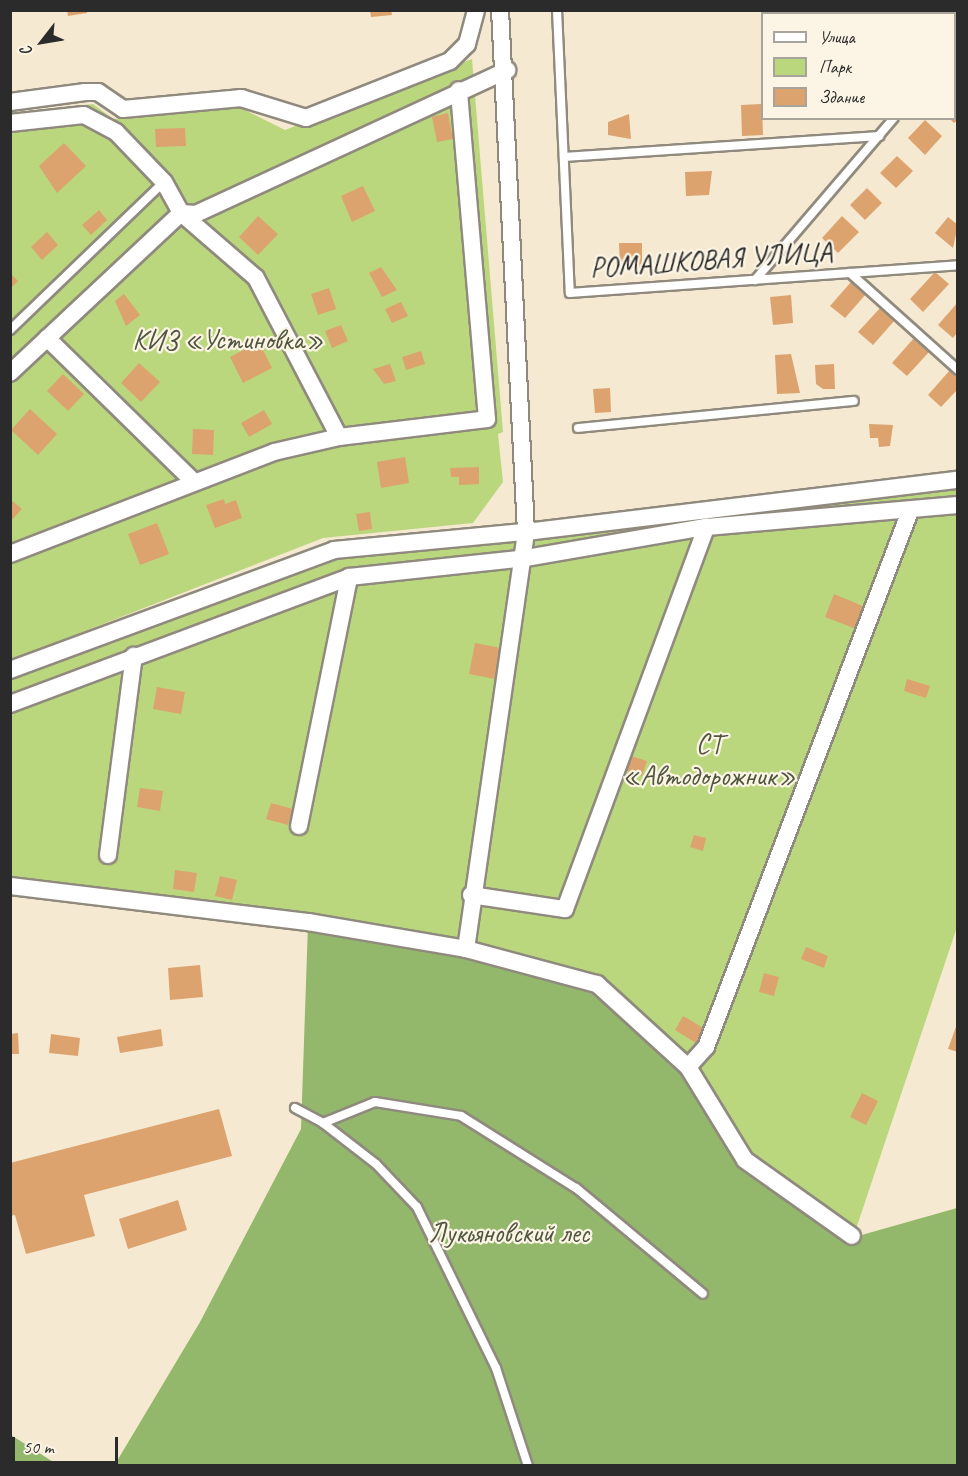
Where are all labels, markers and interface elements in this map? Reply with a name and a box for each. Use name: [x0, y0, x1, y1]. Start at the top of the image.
north arrow: [12, 12, 72, 72]
legend: [761, 12, 956, 120]
text: Улица: [819, 26, 855, 48]
text: С: [16, 43, 37, 60]
text: Парк: [819, 56, 851, 78]
text: Здание: [819, 86, 864, 108]
street label: РОМАШКОВАЯ УЛИЦА: [590, 235, 832, 285]
park label: КИЗ «Устиновка»: [132, 323, 324, 357]
park label: СТ «Автодорожник»: [622, 727, 796, 793]
park label: Лукьяновский лес: [429, 1216, 589, 1250]
scale bar: [15, 1425, 122, 1463]
text: 50 m: [23, 1436, 54, 1458]

